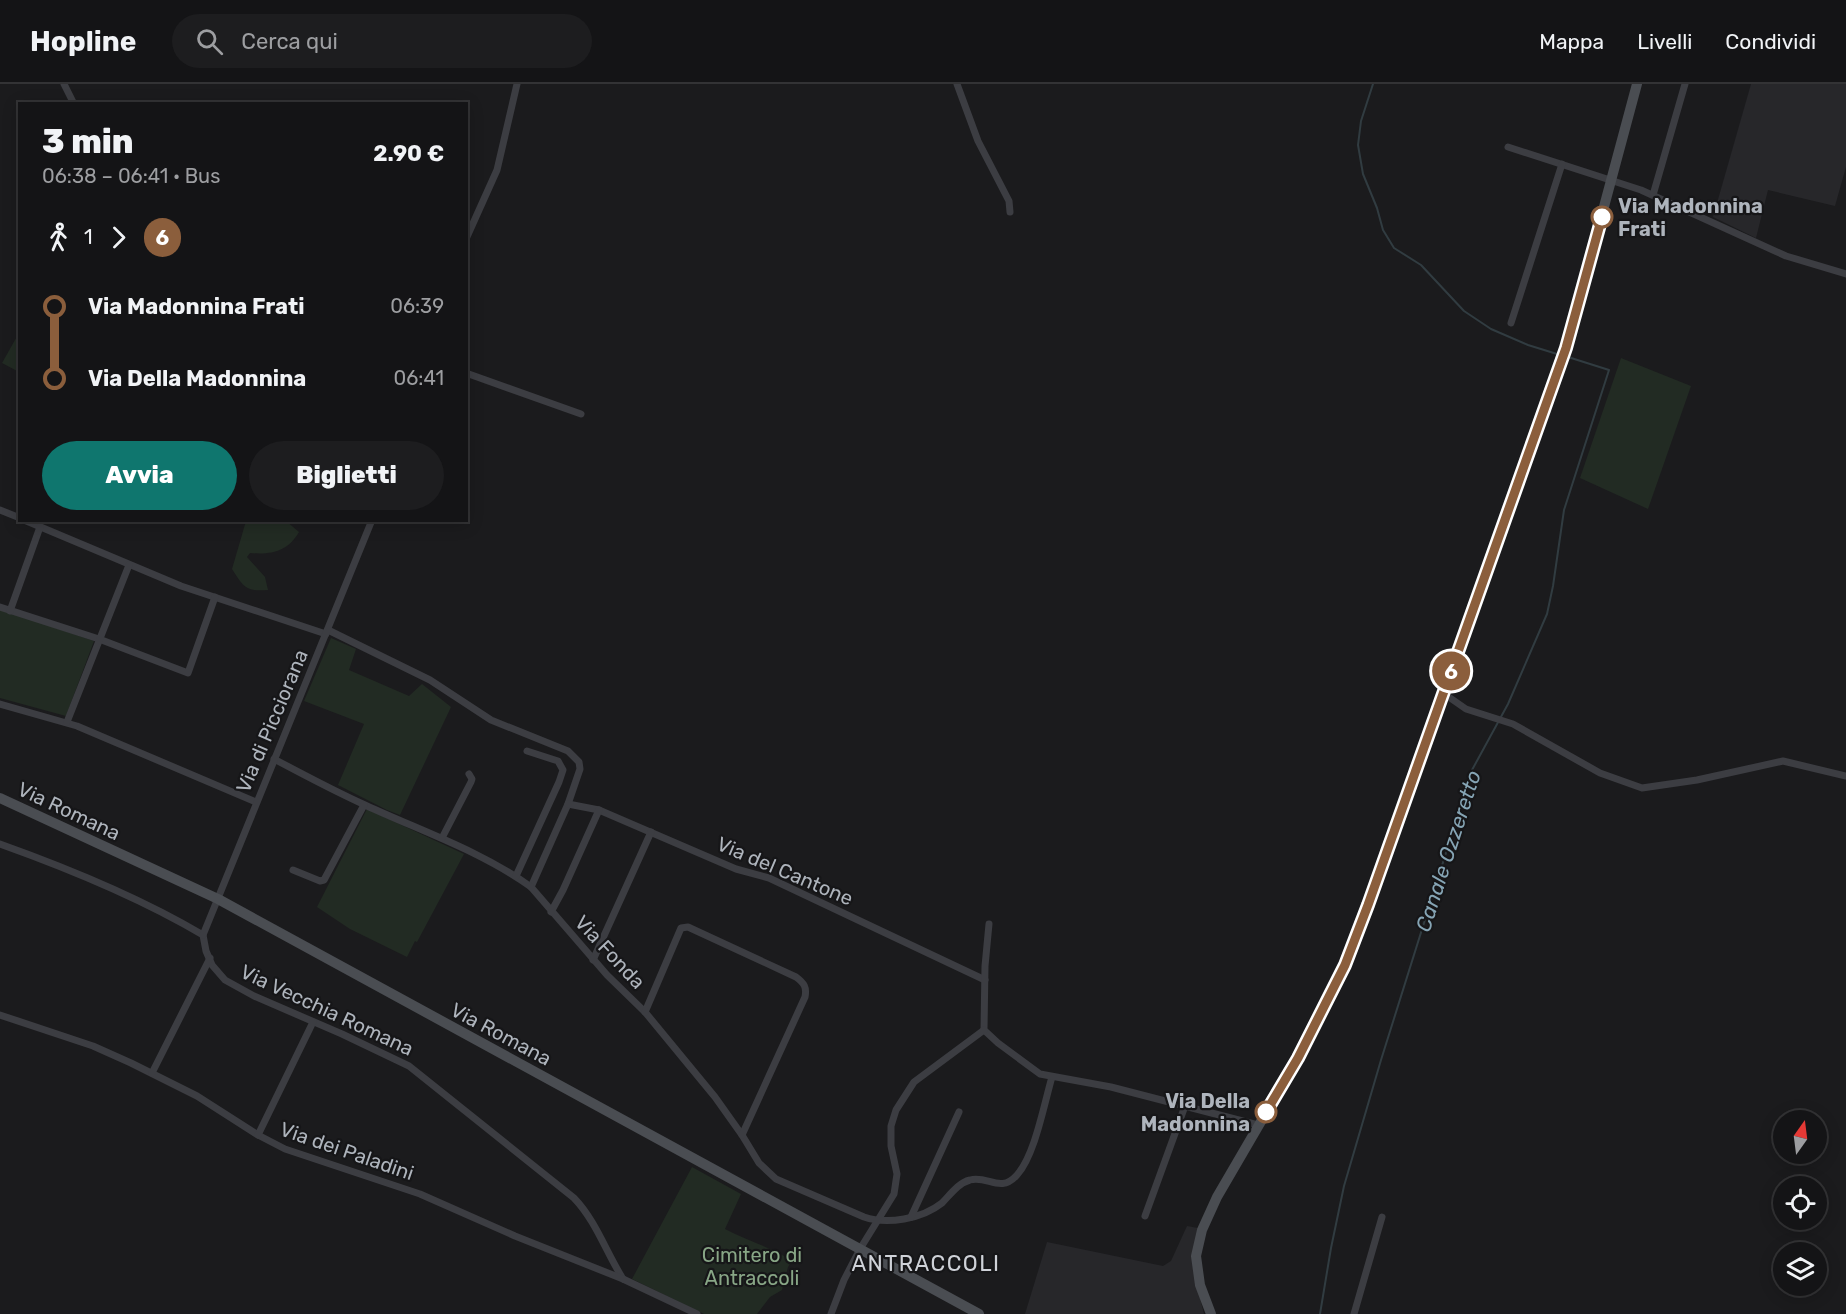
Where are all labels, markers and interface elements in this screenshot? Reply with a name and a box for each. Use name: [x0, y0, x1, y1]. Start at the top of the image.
search box: [172, 14, 592, 68]
text: Hopline: [30, 25, 136, 58]
icon: search: [193, 25, 226, 58]
text: Cerca qui: [241, 28, 338, 55]
text: Mappa: [1539, 29, 1604, 54]
text: Livelli: [1637, 29, 1692, 54]
text: Condividi: [1725, 29, 1816, 54]
text: 3 min: [42, 122, 134, 161]
text: 2.90 €: [373, 140, 444, 167]
text: 06:38 – 06:41 · Bus: [42, 164, 220, 188]
place label: Via Madonnina Frati: [1618, 194, 1763, 241]
marker: Via Madonnina Frati: [1591, 206, 1613, 228]
icon: walk: [42, 221, 75, 254]
icon: forward: [102, 221, 135, 254]
text: 1: [84, 225, 93, 249]
text: 6: [156, 225, 169, 250]
text: Via Madonnina Frati: [88, 293, 305, 320]
text: 06:39: [390, 294, 444, 318]
text: Via Della Madonnina: [88, 365, 306, 392]
text: 06:41: [394, 366, 444, 390]
button: Avvia: [42, 441, 237, 510]
button: Biglietti: [249, 441, 444, 510]
street label: Via di Picciorana: [231, 646, 313, 796]
line badge: 6: [1432, 652, 1470, 690]
text: 6: [1444, 659, 1458, 684]
water label: Canale Ozzeretto: [1410, 767, 1486, 935]
street label: Via Romana: [14, 777, 124, 845]
street label: Via del Cantone: [713, 832, 857, 910]
street label: Via Fonda: [570, 910, 650, 994]
street label: Via Vecchia Romana: [237, 959, 417, 1061]
street label: Via Romana: [447, 998, 555, 1070]
place label: Via Della Madonnina: [1141, 1089, 1250, 1136]
marker: Via Della Madonnina: [1255, 1101, 1277, 1123]
north arrow: [1773, 1110, 1827, 1164]
map controls: [1773, 1110, 1827, 1296]
street label: Via dei Paladini: [277, 1117, 417, 1185]
button: locate: [1773, 1176, 1827, 1230]
button: layers: [1773, 1242, 1827, 1296]
park label: Cimitero di Antraccoli: [702, 1243, 802, 1290]
district label: ANTRACCOLI: [851, 1250, 1001, 1277]

